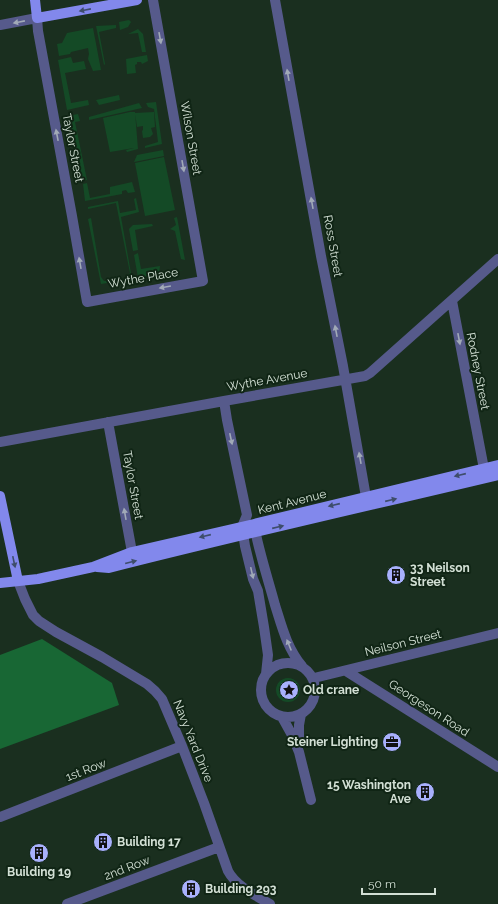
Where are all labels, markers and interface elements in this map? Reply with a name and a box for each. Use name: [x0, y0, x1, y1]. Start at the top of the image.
one-way arrow: [79, 7, 92, 13]
one-way arrow: [12, 19, 25, 25]
one-way arrow: [157, 32, 163, 45]
one-way arrow: [285, 69, 291, 81]
street label: Wilson Street: [178, 100, 204, 176]
street label: Taylor Street: [59, 113, 87, 183]
one-way arrow: [54, 129, 60, 141]
one-way arrow: [180, 160, 186, 172]
one-way arrow: [309, 197, 315, 209]
street label: Ross Street: [321, 214, 345, 278]
one-way arrow: [77, 257, 83, 269]
street label: Wythe Place: [107, 265, 179, 291]
one-way arrow: [159, 285, 171, 291]
one-way arrow: [332, 325, 338, 337]
street label: Rodney Street: [464, 331, 492, 411]
one-way arrow: [456, 333, 462, 345]
street label: Wythe Avenue: [226, 366, 308, 394]
one-way arrow: [228, 433, 234, 445]
street label: Taylor Street: [120, 450, 146, 520]
one-way arrow: [356, 452, 362, 465]
one-way arrow: [454, 472, 466, 478]
street label: Kent Avenue: [256, 487, 328, 517]
one-way arrow: [384, 497, 397, 503]
one-way arrow: [327, 502, 340, 508]
one-way arrow: [122, 508, 128, 520]
one-way arrow: [272, 523, 284, 529]
one-way arrow: [198, 533, 211, 539]
one-way arrow: [11, 555, 17, 568]
one-way arrow: [125, 559, 138, 565]
place label: 33 Neilson Street: [410, 561, 470, 589]
building icon: 33 Neilson Street: [385, 564, 407, 586]
one-way arrow: [249, 567, 255, 579]
street label: Neilson Street: [363, 627, 443, 659]
one-way arrow: [285, 639, 291, 651]
street label: Georgeson Road: [386, 677, 472, 739]
place icon: Old crane: [278, 679, 300, 701]
place label: Old crane: [303, 683, 359, 697]
street label: Navy Yard Drive: [170, 698, 216, 784]
office icon: Steiner Lighting: [381, 731, 403, 753]
place label: Steiner Lighting: [287, 735, 378, 749]
street label: 1st Row: [64, 756, 108, 784]
place label: 15 Washington Ave: [327, 778, 411, 806]
building icon: 15 Washington Ave: [414, 781, 436, 803]
building icon: Building 17: [92, 831, 114, 853]
place label: Building 17: [117, 835, 181, 849]
building icon: Building 19: [28, 842, 50, 864]
street label: 2nd Row: [102, 853, 152, 883]
place label: Building 19: [7, 865, 71, 879]
scale bar: [362, 870, 435, 896]
text: 50 m: [368, 877, 396, 891]
building icon: Building 293: [180, 878, 202, 900]
place label: Building 293: [205, 882, 277, 896]

